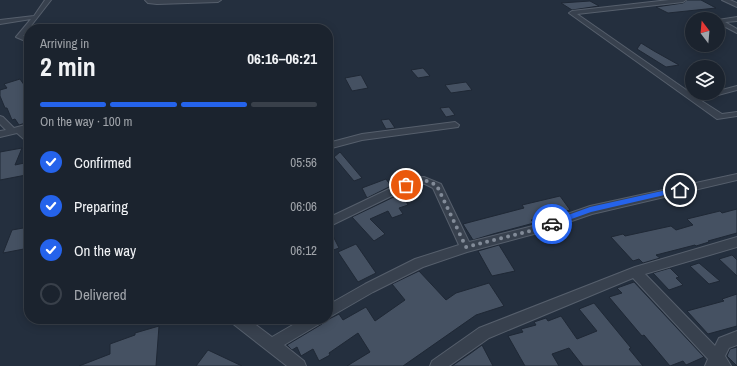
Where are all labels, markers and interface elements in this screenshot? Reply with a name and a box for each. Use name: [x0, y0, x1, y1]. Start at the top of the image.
north arrow: [685, 12, 725, 52]
map controls: [685, 12, 725, 100]
text: Arriving in: [40, 35, 89, 52]
text: 06:16–06:21: [247, 48, 317, 69]
text: 2 min: [40, 49, 96, 84]
button: layers: [685, 60, 725, 100]
text: On the way · 100 m: [40, 113, 132, 130]
icon: check: [40, 151, 62, 173]
text: Confirmed: [74, 152, 131, 173]
text: 05:56: [290, 154, 317, 171]
pin: [389, 168, 423, 202]
pin: [663, 173, 697, 207]
icon: bag: [395, 174, 417, 196]
icon: home: [669, 179, 691, 201]
icon: check: [40, 195, 62, 217]
text: Preparing: [74, 196, 128, 217]
text: 06:06: [290, 198, 317, 215]
courier: [532, 204, 572, 244]
icon: car: [541, 213, 563, 235]
icon: check: [40, 239, 62, 261]
text: On the way: [74, 240, 136, 261]
text: 06:12: [290, 242, 317, 259]
text: Delivered: [74, 284, 127, 305]

